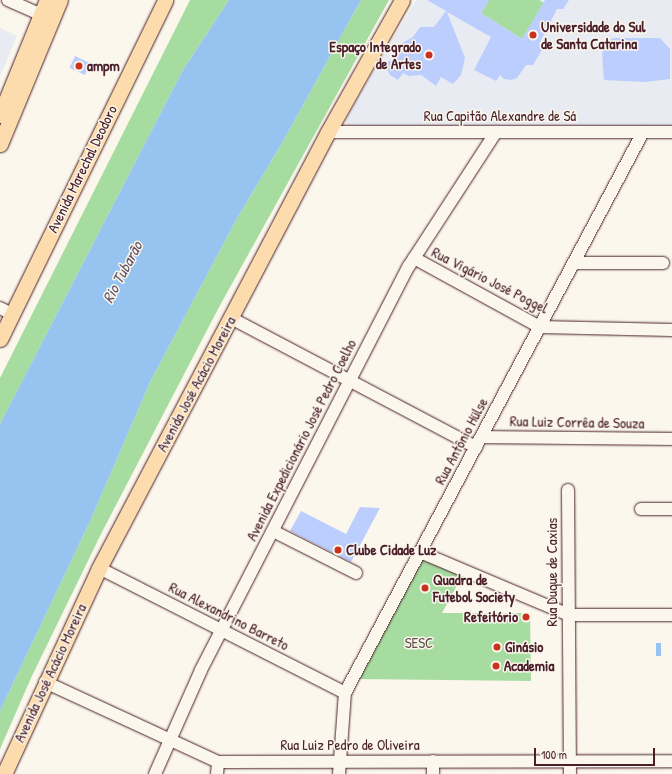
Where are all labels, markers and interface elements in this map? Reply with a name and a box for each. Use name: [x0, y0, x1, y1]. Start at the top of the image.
place label: Universidade do Sul de Santa Catarina: [541, 17, 645, 52]
marker: Universidade do Sul de Santa Catarina: [528, 30, 538, 40]
place label: Espaço Integrado de Artes: [329, 37, 421, 72]
marker: Espaço Integrado de Artes: [424, 50, 434, 60]
place label: ampm: [87, 57, 120, 75]
marker: ampm: [74, 61, 84, 71]
street label: Avenida Marechal Deodoro: [43, 102, 121, 236]
street label: Rua Capitão Alexandre de Sá: [424, 107, 576, 125]
water label: Rio Tubarão: [98, 238, 146, 306]
street label: Rua Vigário José Poggel: [429, 243, 551, 317]
street label: Avenida José Acácio Moreira: [153, 313, 239, 455]
street label: Avenida Expedicionário José Pedro Coelho: [242, 336, 360, 544]
street label: Rua Antônio Hülse: [431, 394, 491, 488]
street label: Rua Luiz Corrêa de Souza: [510, 412, 644, 432]
street label: Rua Duque de Caxias: [543, 518, 561, 626]
place label: Clube Cidade Luz: [346, 541, 436, 559]
marker: Clube Cidade Luz: [333, 545, 343, 555]
place label: Quadra de Futebol Society: [433, 570, 515, 605]
street label: Rua Alexandrino Barreto: [166, 578, 292, 654]
marker: Quadra de Futebol Society: [420, 583, 430, 593]
street label: Avenida José Acácio Moreira: [10, 601, 90, 745]
place label: Refeitório: [464, 608, 518, 626]
marker: Refeitório: [521, 612, 531, 622]
park label: SESC: [405, 634, 433, 652]
place label: Ginásio: [505, 638, 543, 656]
marker: Ginásio: [492, 642, 502, 652]
place label: Academia: [504, 657, 554, 675]
marker: Academia: [491, 661, 501, 671]
street label: Rua Luiz Pedro de Oliveira: [280, 736, 420, 754]
scale bar: [536, 740, 657, 766]
text: 100 m: [541, 746, 567, 763]

